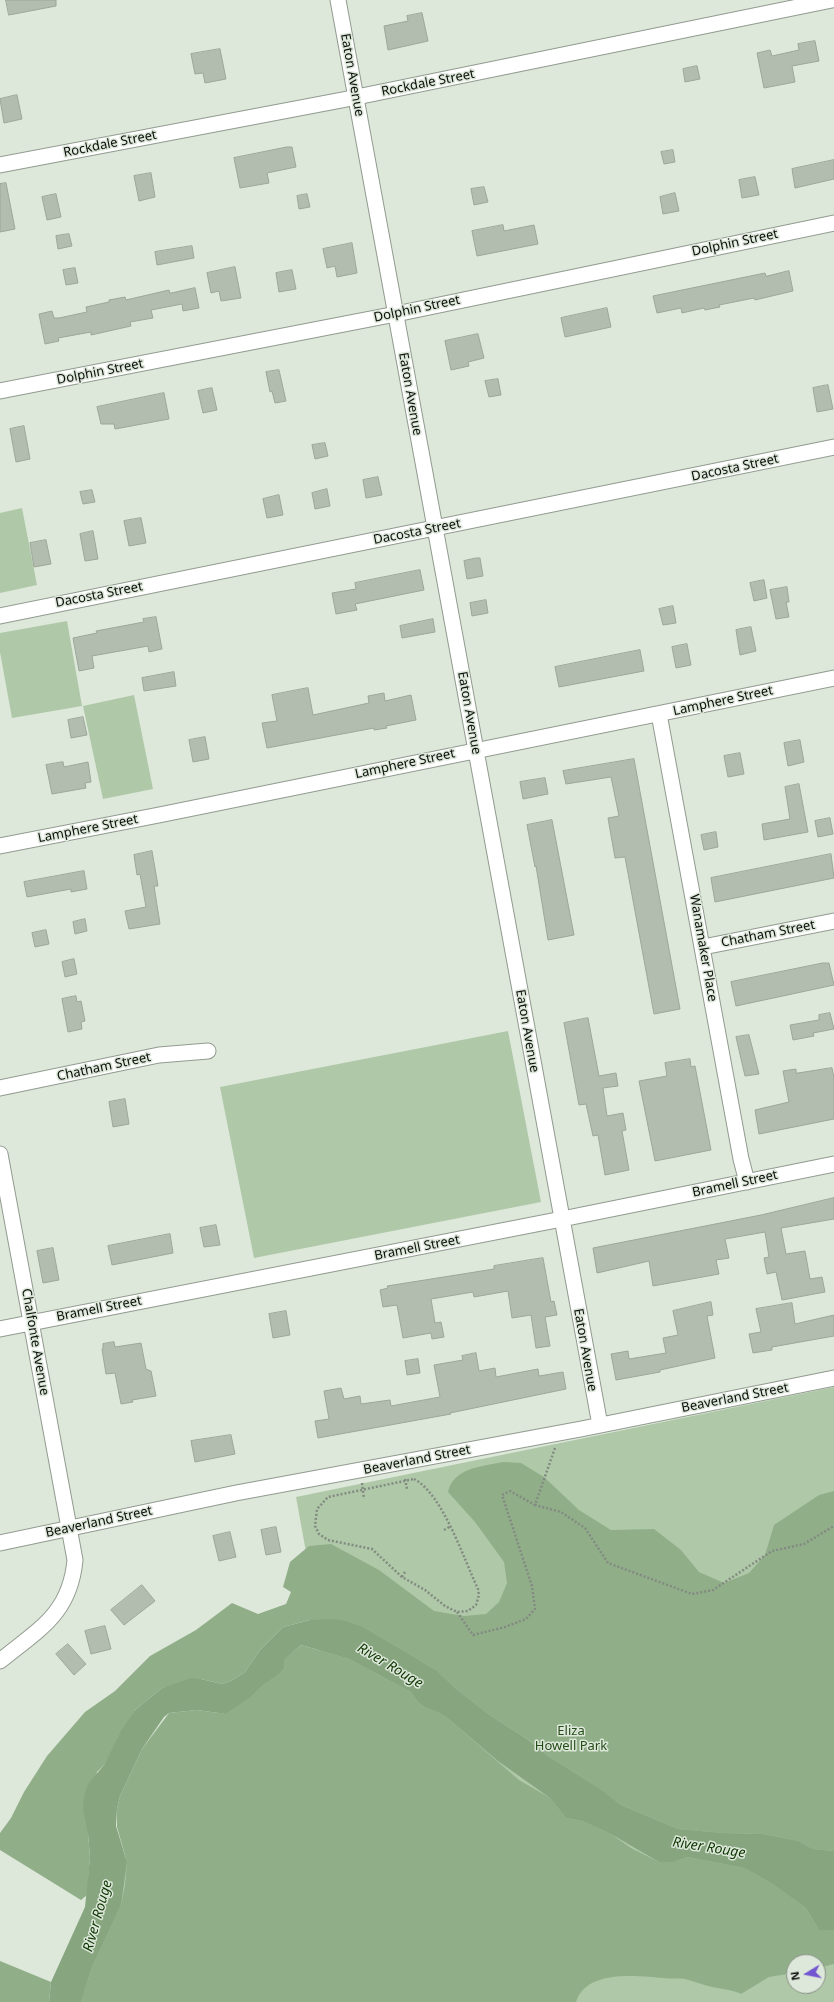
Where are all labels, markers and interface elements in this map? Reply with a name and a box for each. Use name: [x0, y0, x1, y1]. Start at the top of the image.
street label: Eaton Avenue: [337, 32, 367, 118]
street label: Rockdale Street: [380, 66, 476, 100]
street label: Rockdale Street: [62, 127, 158, 161]
street label: Dolphin Street: [690, 226, 780, 260]
street label: Dolphin Street: [372, 292, 462, 326]
street label: Eaton Avenue: [395, 351, 425, 437]
street label: Dolphin Street: [55, 356, 145, 388]
street label: Dacosta Street: [690, 451, 780, 485]
street label: Dacosta Street: [372, 516, 462, 548]
street label: Dacosta Street: [54, 579, 144, 611]
street label: Eaton Avenue: [454, 670, 484, 756]
street label: Lamphere Street: [672, 683, 774, 719]
street label: Lamphere Street: [354, 746, 456, 782]
street label: Lamphere Street: [37, 812, 139, 846]
street label: Wanamaker Place: [686, 893, 720, 1003]
street label: Chatham Street: [720, 917, 816, 951]
street label: Eaton Avenue: [512, 988, 542, 1074]
street label: Chatham Street: [56, 1049, 152, 1085]
street label: Bramell Street: [691, 1167, 779, 1201]
street label: Bramell Street: [373, 1232, 461, 1264]
street label: Chalfonte Avenue: [18, 1287, 52, 1397]
street label: Bramell Street: [55, 1293, 143, 1325]
street label: Eaton Avenue: [570, 1307, 600, 1393]
street label: Beaverland Street: [680, 1380, 790, 1416]
street label: Beaverland Street: [362, 1442, 472, 1478]
street label: Beaverland Street: [44, 1503, 154, 1541]
water label: River Rouge: [354, 1640, 426, 1692]
park label: Eliza Howell Park: [535, 1723, 607, 1754]
water label: River Rouge: [671, 1834, 747, 1862]
water label: River Rouge: [80, 1878, 116, 1954]
north arrow: [786, 1954, 826, 1994]
text: N: [787, 1970, 803, 1982]

